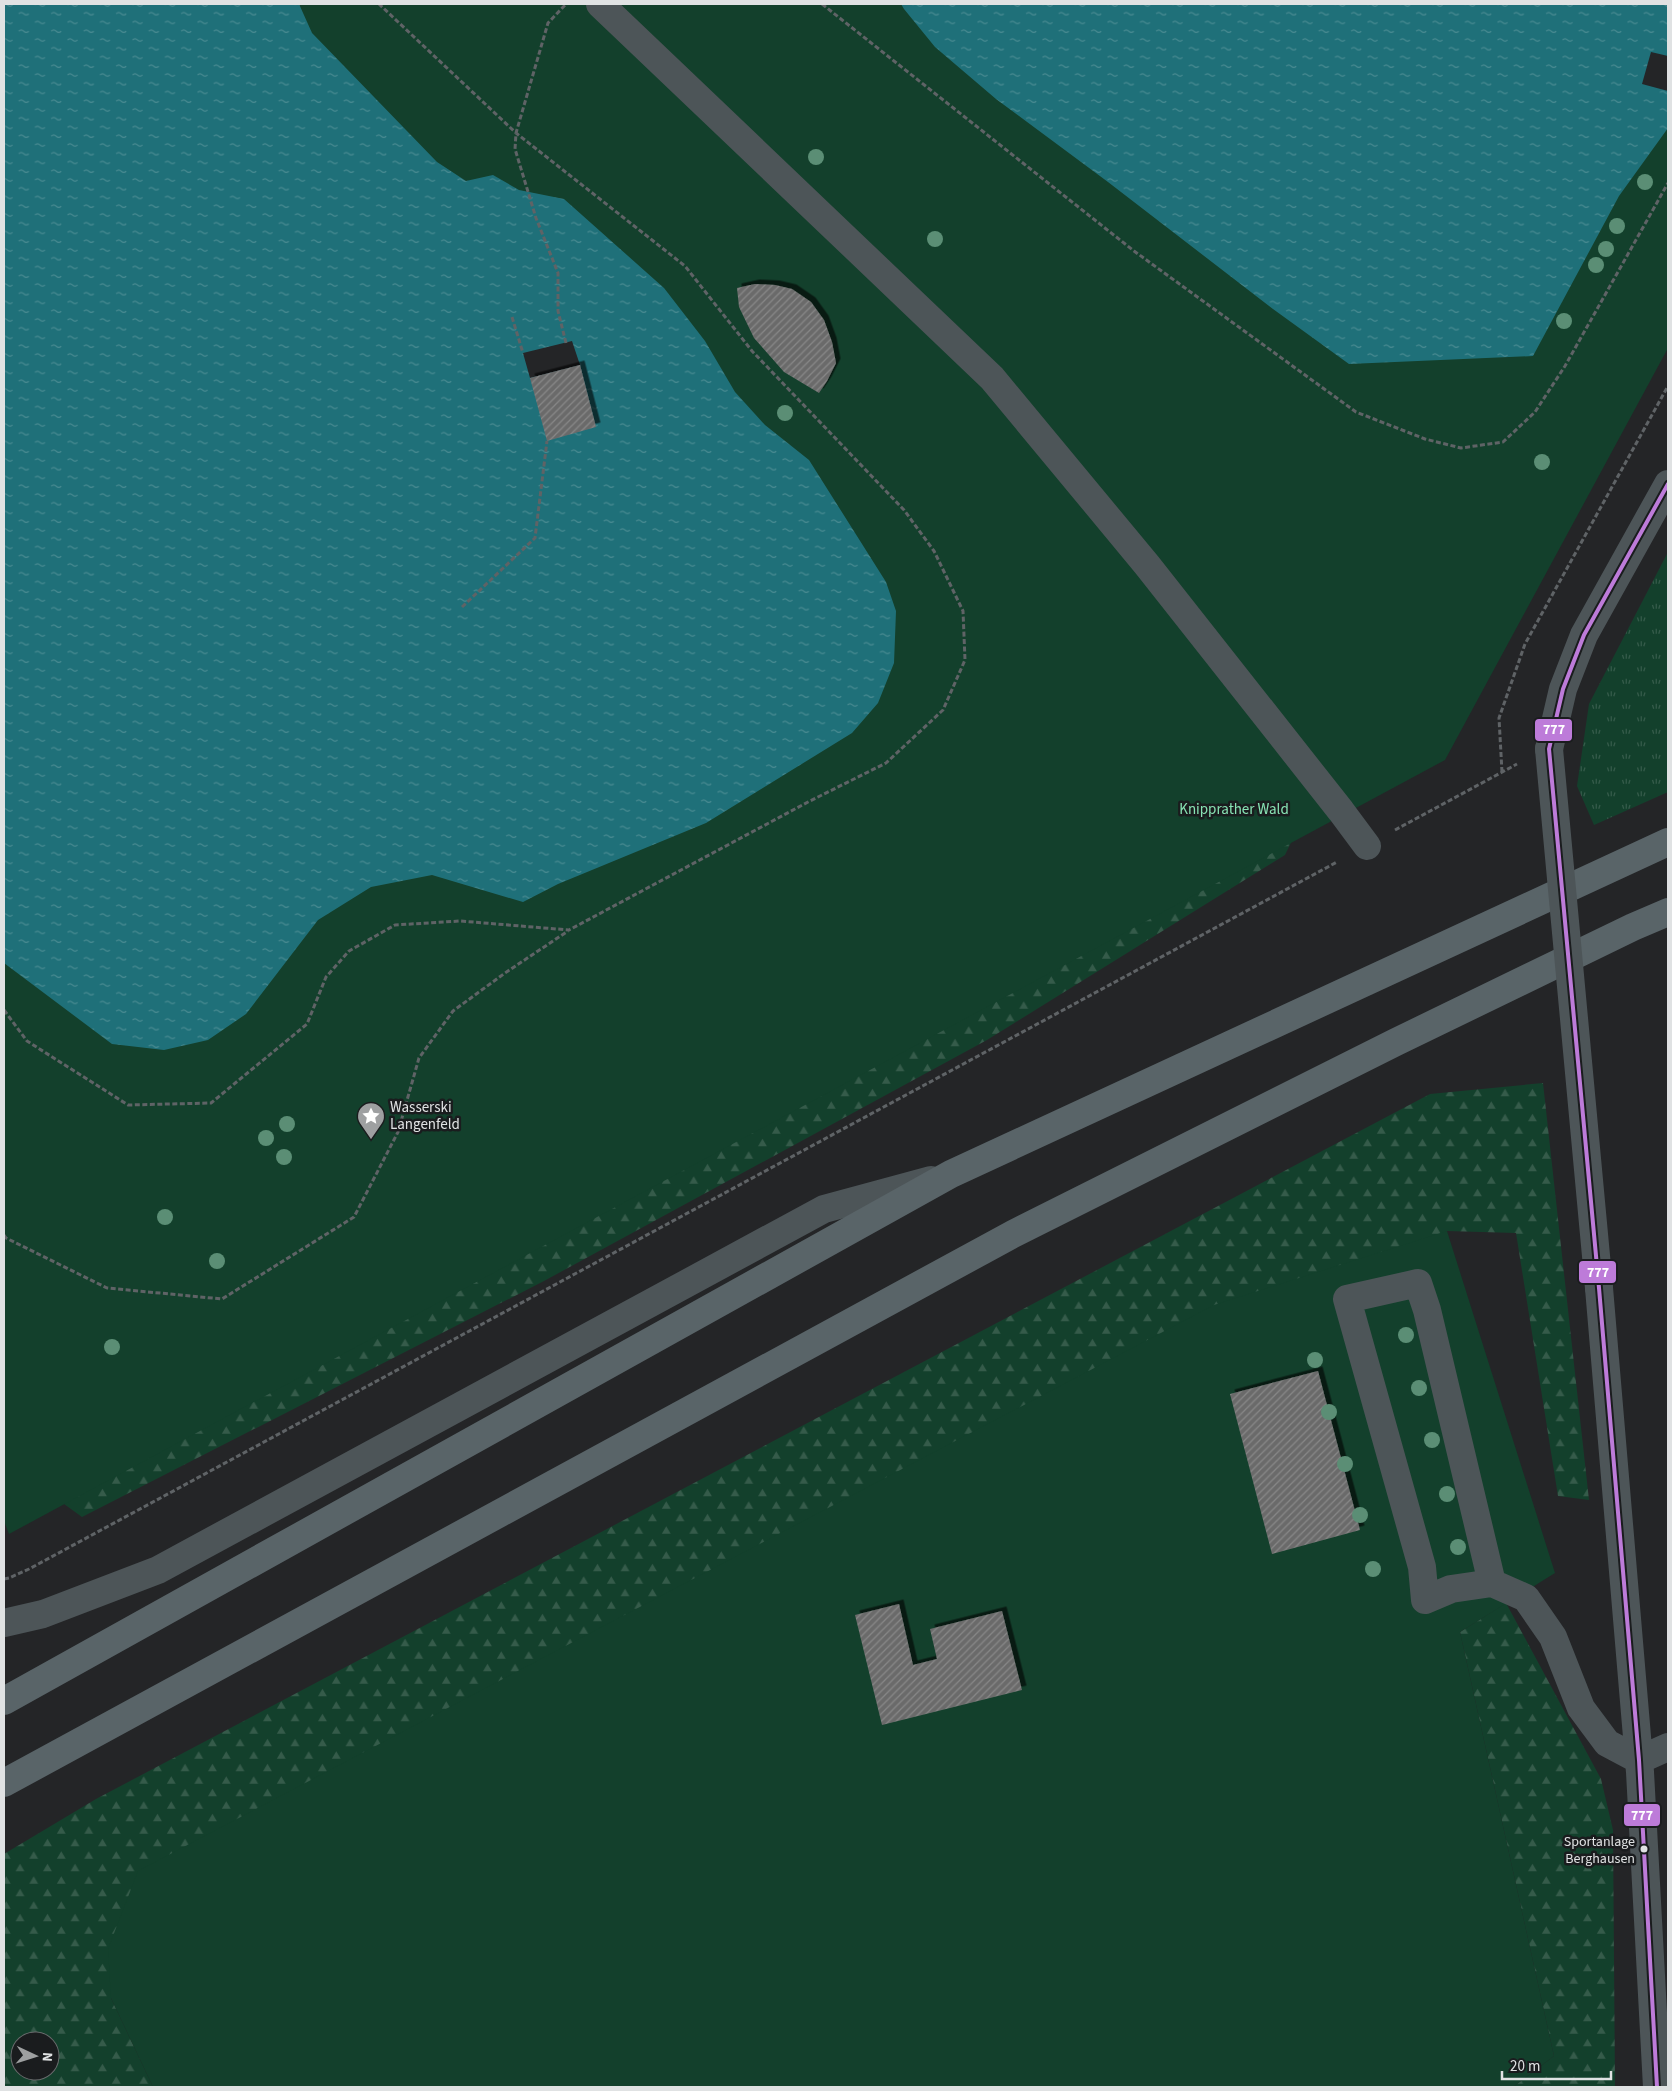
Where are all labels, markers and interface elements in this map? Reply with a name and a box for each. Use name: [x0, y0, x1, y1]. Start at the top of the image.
line badge: 777: [1534, 718, 1573, 742]
text: 777: [1543, 720, 1565, 740]
park label: Knipprather Wald: [1179, 799, 1289, 820]
place label: Wasserski Langenfeld: [390, 1097, 460, 1135]
place icon: Wasserski Langenfeld: [356, 1101, 386, 1140]
line badge: 777: [1578, 1260, 1617, 1284]
text: 777: [1587, 1263, 1609, 1283]
line badge: 777: [1623, 1803, 1661, 1827]
text: 777: [1631, 1806, 1653, 1826]
place label: Sportanlage Berghausen: [1564, 1832, 1635, 1869]
marker: Sportanlage Berghausen: [1639, 1844, 1649, 1854]
north arrow: [10, 2031, 60, 2081]
scale bar: [1502, 2048, 1611, 2080]
text: N: [37, 2051, 57, 2062]
text: 20 m: [1510, 2056, 1540, 2077]

